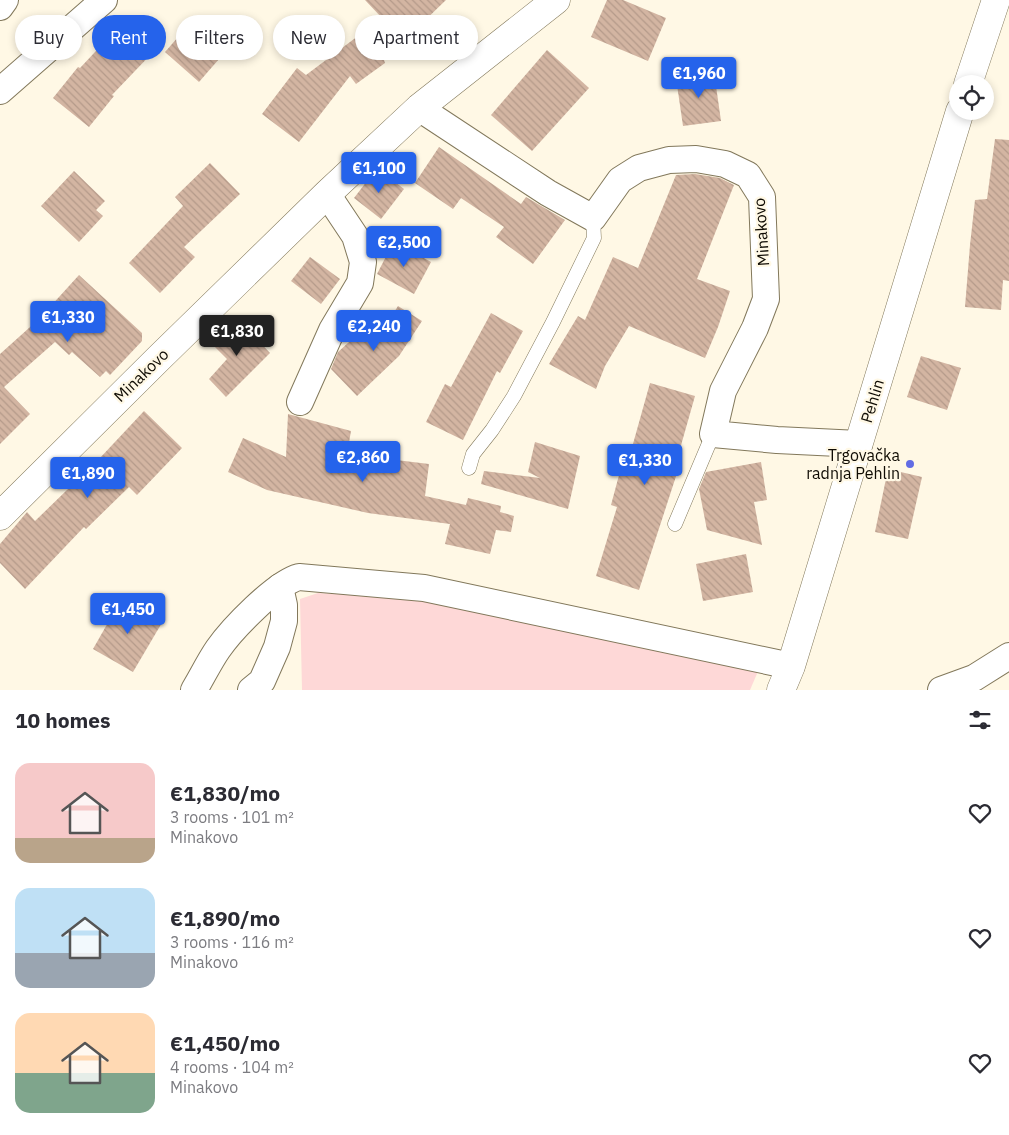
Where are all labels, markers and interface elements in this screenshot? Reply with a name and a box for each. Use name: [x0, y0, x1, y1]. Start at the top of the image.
chip: Buy: [15, 15, 82, 60]
chip: Rent: [92, 15, 166, 60]
chip: Filters: [176, 15, 263, 60]
chip: New: [273, 15, 345, 60]
chip: Apartment: [355, 15, 478, 60]
pin: €1,960: [658, 56, 740, 99]
text: €1,960: [672, 63, 726, 83]
map controls: [949, 75, 994, 120]
button: locate: [949, 75, 994, 120]
pin: €1,100: [338, 152, 420, 194]
text: €1,100: [352, 158, 406, 178]
street label: Minakovo: [749, 197, 773, 267]
pin: €2,500: [363, 226, 445, 268]
text: €2,500: [377, 232, 431, 252]
pin: €1,330: [27, 300, 109, 343]
text: €1,330: [41, 307, 95, 327]
pin: €2,240: [333, 310, 415, 352]
pin: €1,830: [196, 314, 278, 357]
text: €2,240: [347, 316, 401, 336]
text: €1,830: [210, 321, 264, 341]
street label: Minakovo: [109, 344, 173, 406]
street label: Pehlin: [856, 377, 888, 425]
pin: €2,860: [322, 440, 404, 483]
pin: €1,330: [604, 444, 686, 486]
place label: Trgovačka radnja Pehlin: [806, 445, 900, 483]
text: €2,860: [336, 447, 390, 467]
text: €1,330: [618, 450, 672, 470]
pin: €1,890: [47, 456, 129, 499]
marker: Trgovačka radnja Pehlin: [904, 458, 916, 470]
text: €1,890: [61, 463, 115, 483]
pin: €1,450: [87, 592, 169, 635]
text: €1,450: [101, 599, 155, 619]
text: 10 homes: [15, 706, 111, 734]
icon: filters: [966, 706, 994, 734]
text: €1,830/mo: [170, 779, 280, 807]
icon: home: [55, 783, 115, 843]
icon: heart: [966, 799, 994, 827]
text: 3 rooms · 101 m²: [170, 807, 294, 827]
text: Minakovo: [170, 827, 238, 847]
text: €1,890/mo: [170, 904, 280, 932]
icon: home: [55, 908, 115, 968]
icon: heart: [966, 924, 994, 952]
text: 3 rooms · 116 m²: [170, 932, 294, 952]
text: Minakovo: [170, 952, 238, 972]
text: €1,450/mo: [170, 1029, 280, 1057]
icon: home: [55, 1033, 115, 1093]
icon: heart: [966, 1049, 994, 1077]
text: 4 rooms · 104 m²: [170, 1057, 294, 1077]
text: Minakovo: [170, 1077, 238, 1097]

